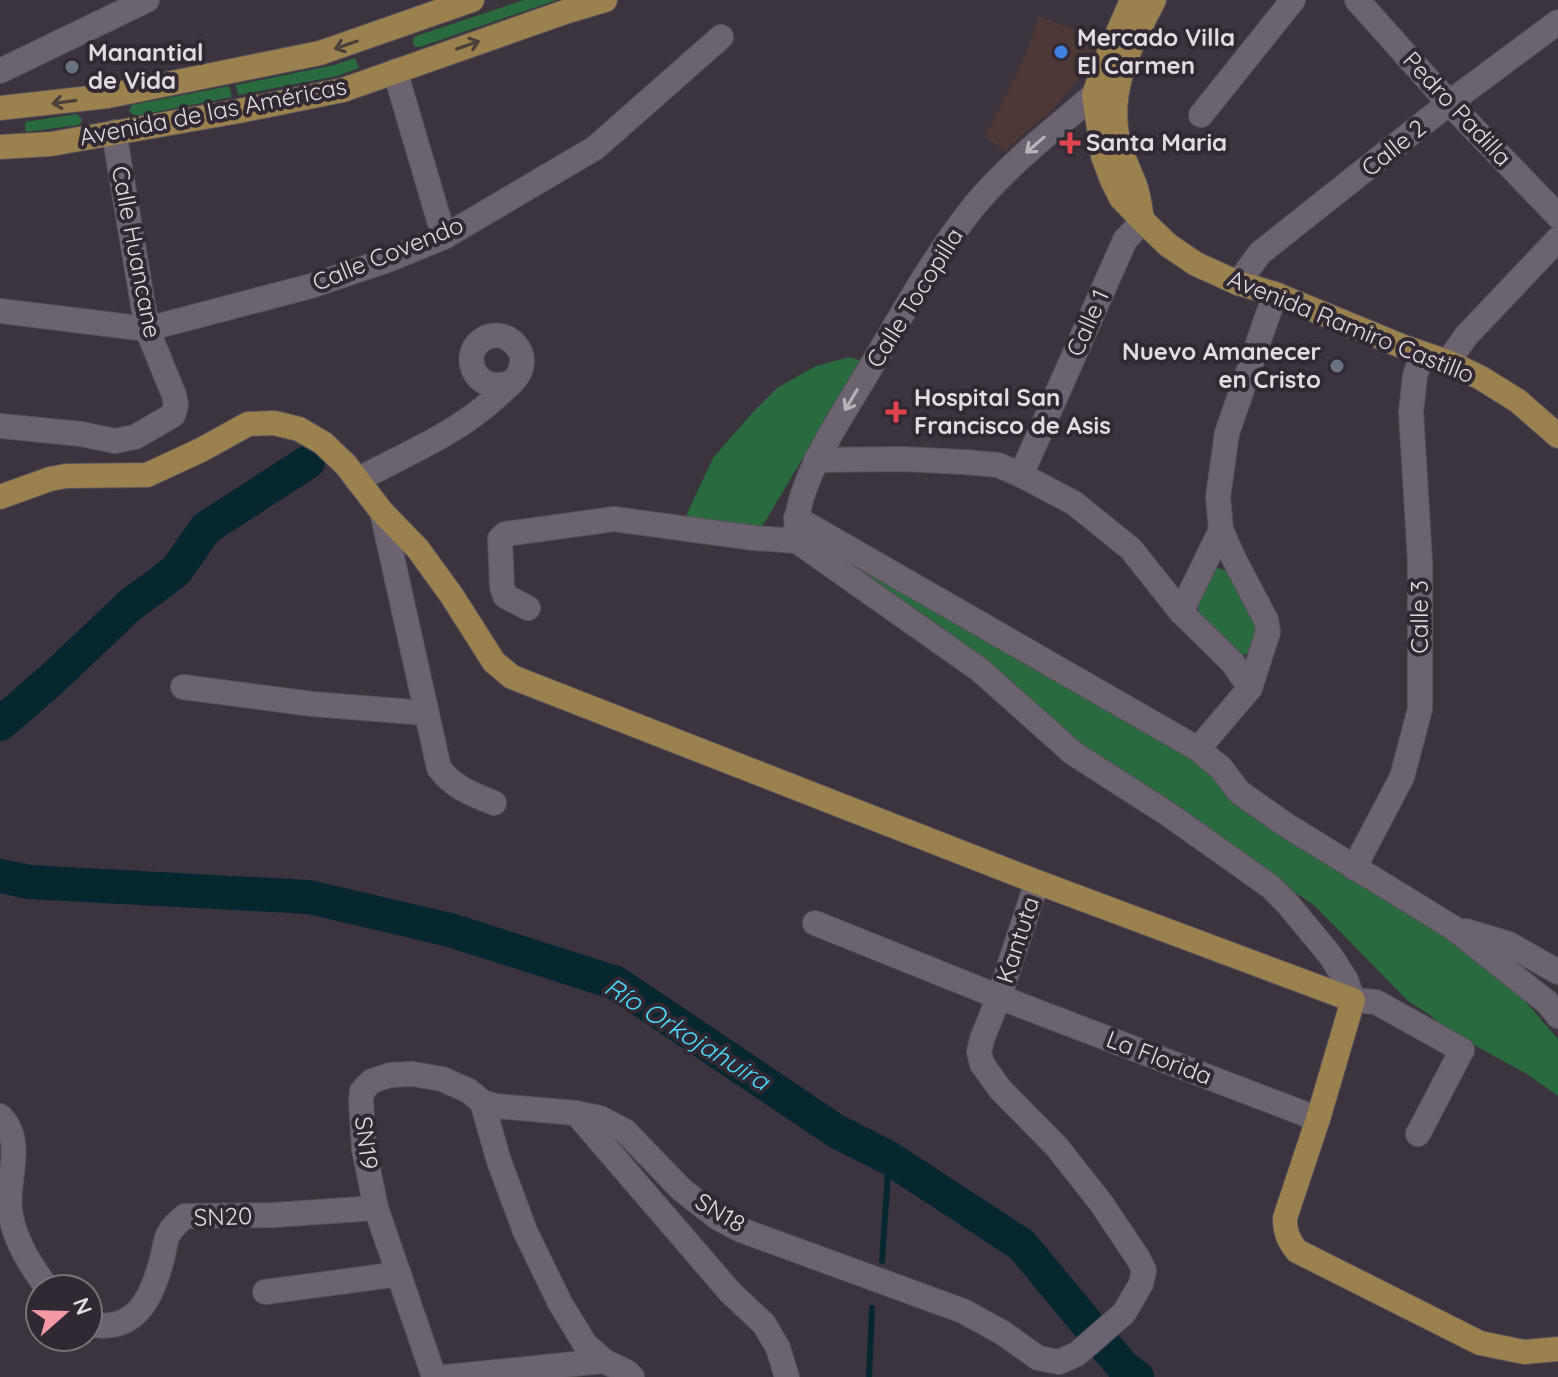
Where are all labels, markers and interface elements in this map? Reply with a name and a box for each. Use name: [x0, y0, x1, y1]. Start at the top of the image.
place label: Mercado Villa El Carmen: [1077, 22, 1235, 80]
place label: Manantial de Vida: [88, 37, 203, 95]
one-way arrow: [456, 37, 481, 52]
one-way arrow: [334, 38, 359, 53]
marker: Mercado Villa El Carmen: [1052, 43, 1070, 61]
street label: Pedro Padilla: [1397, 45, 1518, 172]
marker: Manantial de Vida: [63, 58, 81, 76]
street label: Avenida de las Américas: [77, 70, 349, 152]
one-way arrow: [52, 95, 77, 110]
street label: Calle 2: [1355, 112, 1432, 182]
place label: Santa Maria: [1086, 127, 1227, 157]
marker: Santa Maria: [1061, 134, 1079, 152]
one-way arrow: [1025, 136, 1045, 154]
street label: Calle Huancane: [106, 163, 168, 341]
street label: Calle Covendo: [308, 209, 468, 297]
street label: Calle Tocopilla: [859, 222, 969, 373]
street label: Avenida Ramiro Castillo: [1224, 263, 1479, 389]
street label: Calle 1: [1059, 285, 1115, 361]
place label: Nuevo Amanecer en Cristo: [1122, 336, 1321, 394]
marker: Nuevo Amanecer en Cristo: [1328, 357, 1346, 375]
place label: Hospital San Francisco de Asis: [914, 382, 1111, 440]
one-way arrow: [843, 388, 859, 411]
marker: Hospital San Francisco de Asis: [885, 401, 907, 423]
street label: Calle 3: [1404, 580, 1434, 654]
street label: Kantuta: [989, 893, 1045, 987]
water label: Río Orkojahuira: [599, 970, 777, 1098]
street label: La Florida: [1102, 1023, 1216, 1091]
street label: SN19: [349, 1115, 385, 1171]
street label: SN18: [690, 1186, 751, 1239]
street label: SN20: [193, 1200, 253, 1232]
north arrow: [24, 1273, 104, 1353]
text: N: [67, 1294, 99, 1319]

